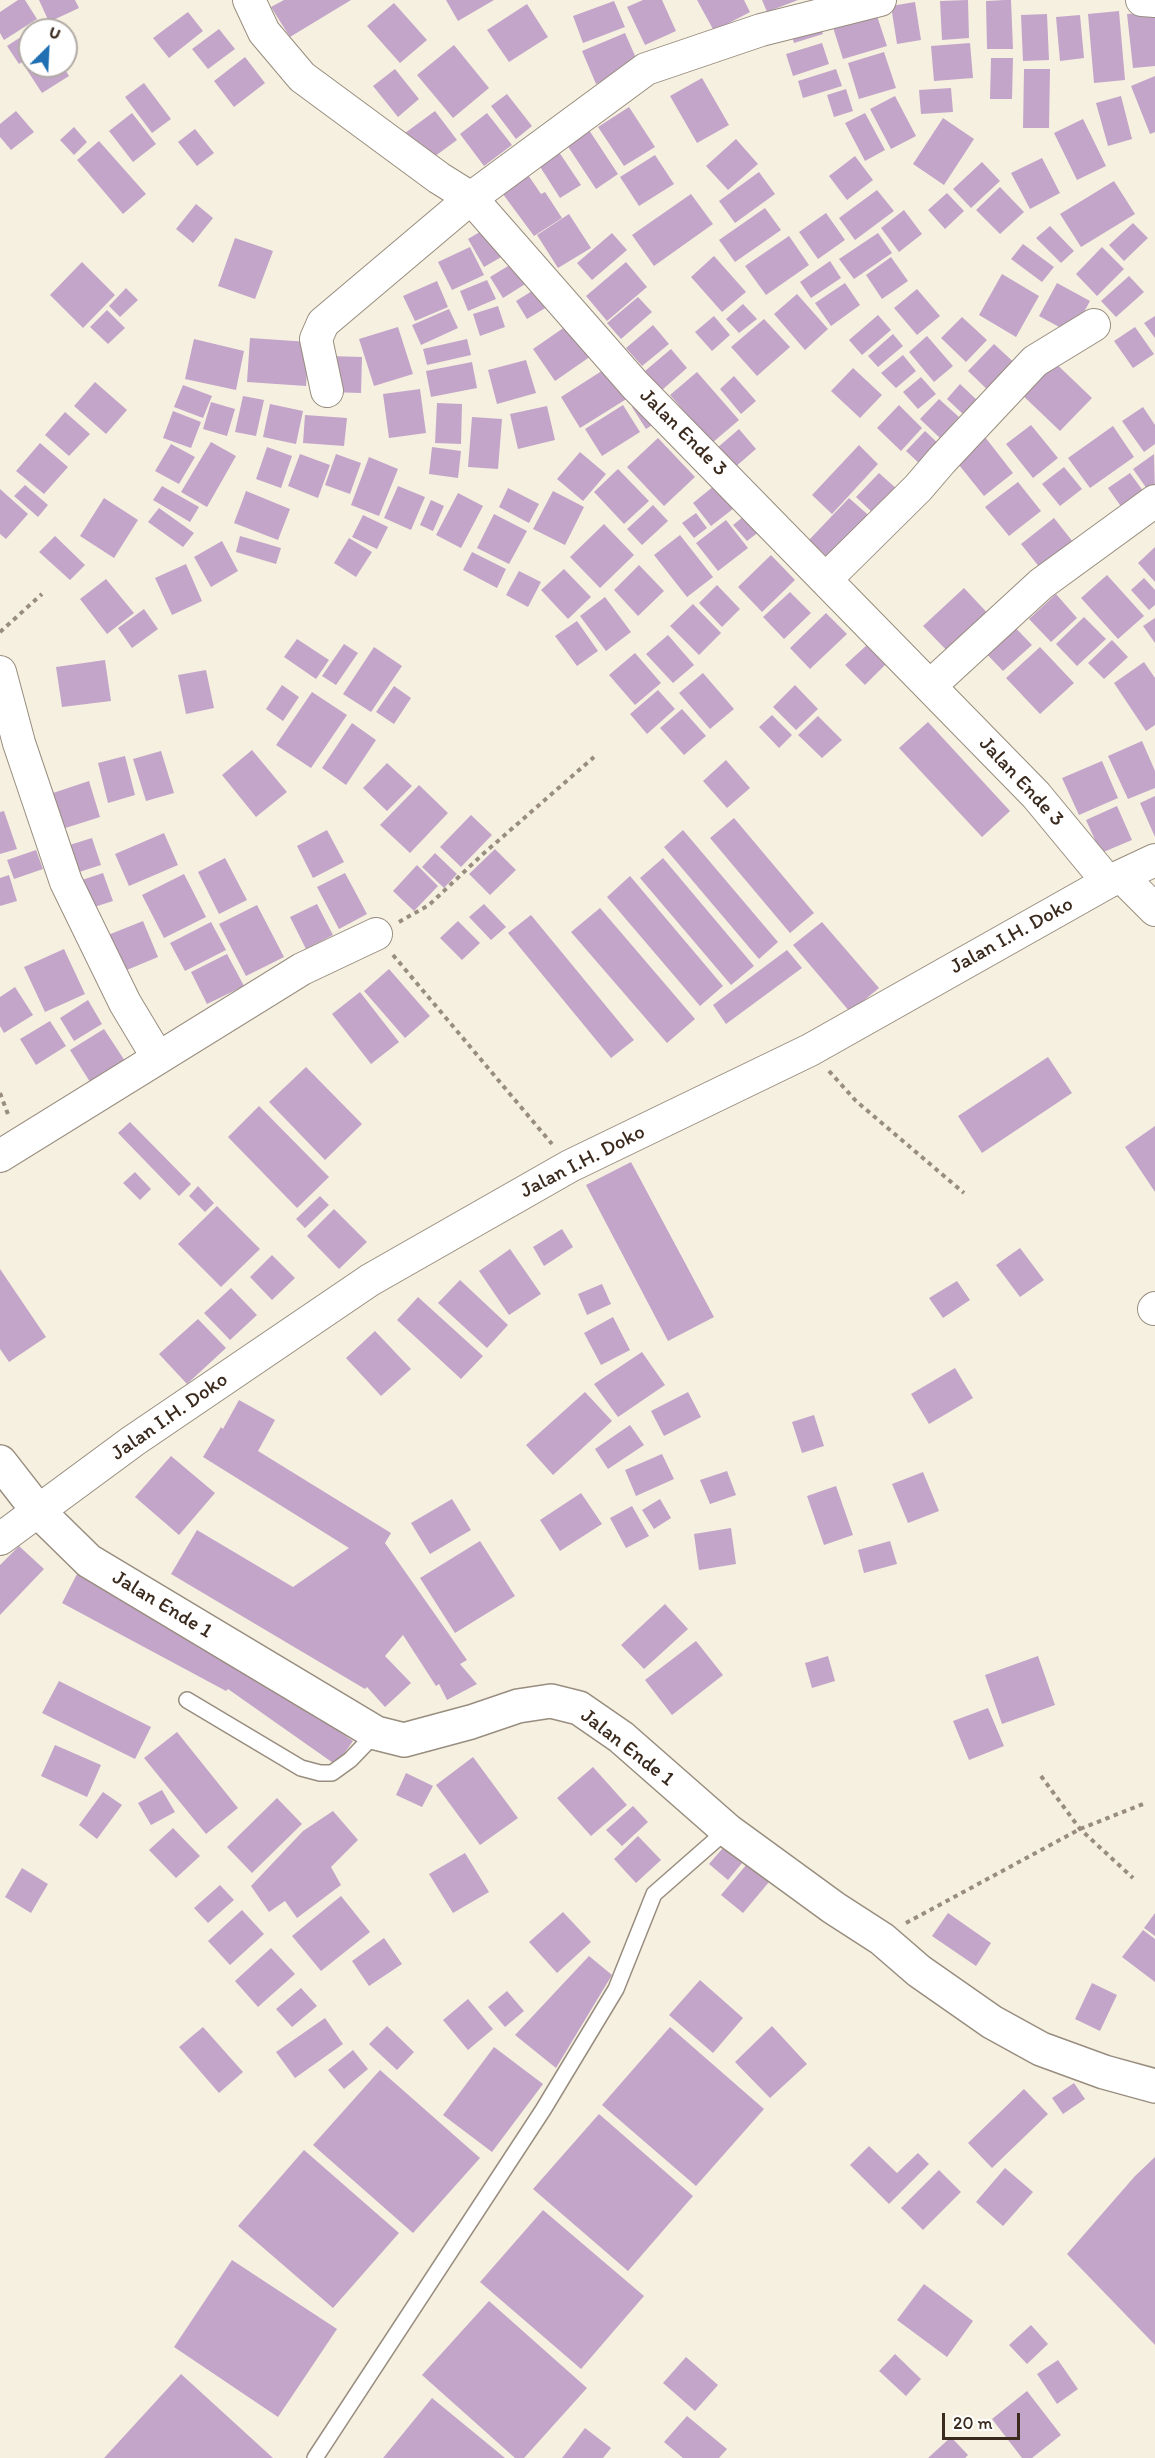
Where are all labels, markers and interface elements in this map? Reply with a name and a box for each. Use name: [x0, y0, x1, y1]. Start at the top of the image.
north arrow: [18, 18, 78, 78]
text: U: [46, 22, 63, 44]
street label: Jalan Ende 3: [634, 384, 732, 482]
street label: Jalan Ende 3: [973, 732, 1069, 832]
street label: Jalan I.H. Doko: [946, 892, 1078, 980]
street label: Jalan I.H. Doko: [516, 1120, 650, 1204]
street label: Jalan I.H. Doko: [107, 1368, 233, 1466]
street label: Jalan Ende 1: [108, 1565, 216, 1645]
street label: Jalan Ende 1: [575, 1704, 679, 1792]
scale bar: [945, 2401, 1023, 2439]
text: 20 m: [953, 2412, 993, 2434]

